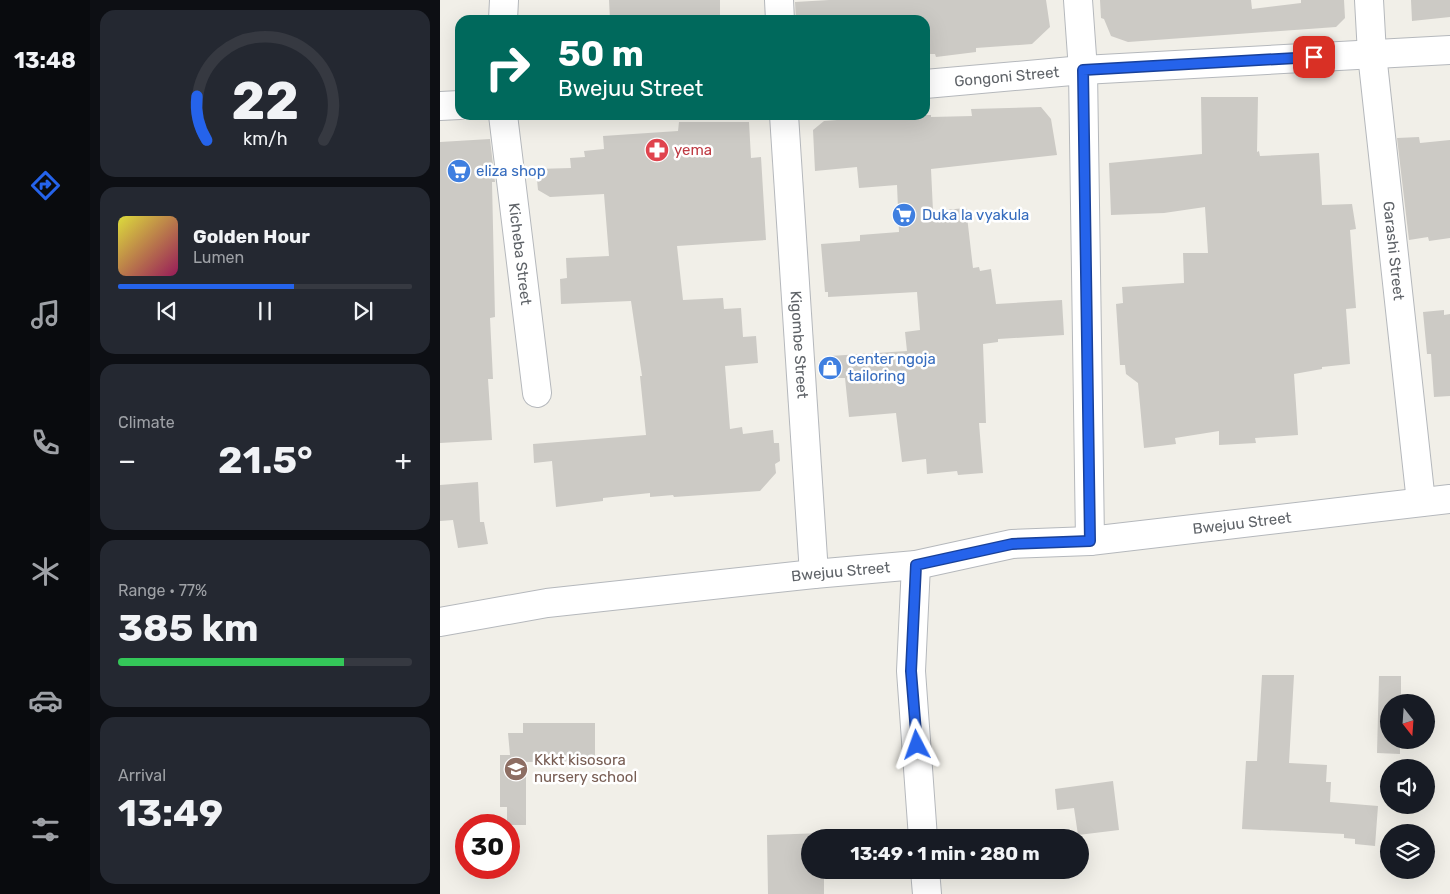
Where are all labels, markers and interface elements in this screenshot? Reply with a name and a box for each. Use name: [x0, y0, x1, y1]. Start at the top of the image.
text: 50 m: [558, 33, 644, 75]
icon: right: [475, 35, 540, 100]
pin: [1293, 36, 1335, 78]
icon: arrive: [1300, 43, 1328, 71]
text: 13:48: [14, 47, 76, 74]
street label: Gongoni Street: [953, 63, 1060, 90]
text: 22: [231, 70, 299, 132]
text: Bwejuu Street: [558, 75, 703, 102]
text: km/h: [243, 128, 287, 149]
pharmacy icon: yema: [644, 137, 670, 163]
place label: yema: [674, 141, 712, 159]
supermarket icon: eliza shop: [446, 158, 472, 184]
place label: eliza shop: [476, 162, 546, 180]
icon: directions: [28, 168, 63, 203]
street label: Garashi Street: [1379, 200, 1408, 302]
street label: Kicheba Street: [505, 202, 535, 306]
supermarket icon: Duka la vyakula: [891, 202, 917, 228]
place label: Duka la vyakula: [922, 206, 1029, 224]
text: Golden Hour: [193, 225, 310, 248]
text: Lumen: [193, 248, 244, 267]
street label: Kigombe Street: [786, 290, 812, 399]
icon: music: [28, 297, 63, 332]
icon: previous: [153, 297, 181, 325]
icon: pause: [251, 297, 279, 325]
icon: next: [349, 297, 377, 325]
place label: center ngoja tailoring: [848, 350, 936, 385]
shop icon: center ngoja tailoring: [817, 355, 843, 381]
text: Climate: [118, 413, 175, 432]
icon: phone: [28, 425, 63, 460]
text: 21.5°: [218, 437, 313, 483]
text: −: [118, 444, 136, 477]
text: +: [395, 444, 412, 477]
street label: Bwejuu Street: [1192, 509, 1292, 538]
icon: climate: [28, 554, 63, 589]
street label: Bwejuu Street: [790, 558, 891, 585]
text: Range · 77%: [118, 581, 207, 600]
text: 385 km: [118, 605, 258, 651]
icon: car: [28, 683, 63, 718]
north arrow: [1380, 694, 1435, 749]
map controls: [1380, 694, 1435, 879]
position arrow: [890, 718, 942, 770]
place label: Kkkt kisosora nursery school: [534, 751, 637, 786]
school or university icon: Kkkt kisosora nursery school: [503, 756, 529, 782]
button: sound: [1380, 759, 1435, 814]
text: Arrival: [118, 766, 166, 785]
text: 13:49: [118, 790, 223, 836]
icon: filters: [28, 812, 63, 847]
speed limit sign: 30: [455, 814, 520, 879]
button: layers: [1380, 824, 1435, 879]
text: 13:49 · 1 min · 280 m: [850, 842, 1040, 865]

